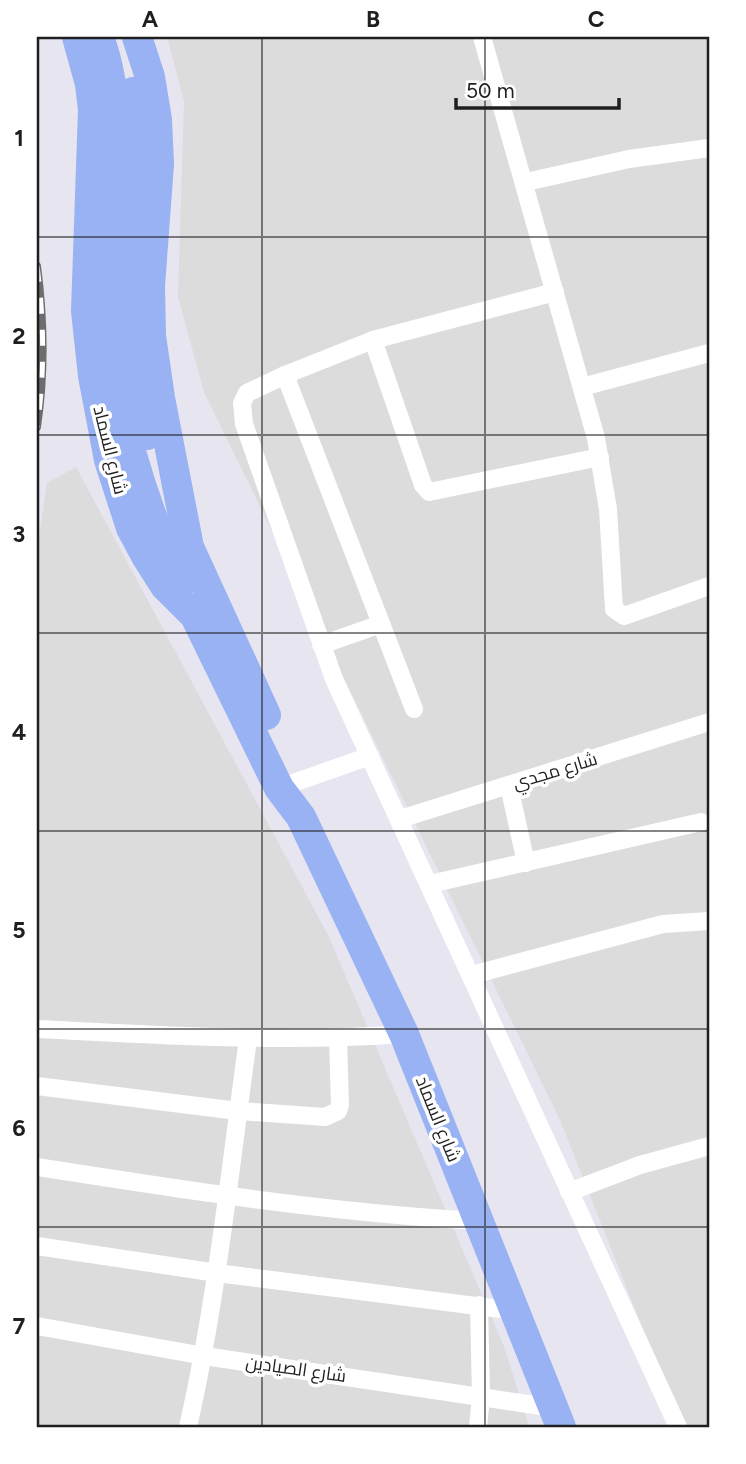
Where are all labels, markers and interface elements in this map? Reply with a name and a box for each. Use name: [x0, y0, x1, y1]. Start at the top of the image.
text: A: [142, 5, 159, 33]
text: B: [366, 5, 380, 33]
text: C: [588, 5, 605, 33]
scale bar: [456, 66, 618, 110]
text: 50 m: [466, 78, 515, 103]
text: 1: [14, 124, 24, 152]
text: 2: [12, 322, 26, 350]
street label: شارع السماد: [87, 403, 132, 497]
text: 3: [13, 520, 25, 548]
text: 4: [12, 718, 26, 746]
street label: شارع مجدي: [510, 748, 601, 797]
text: 5: [12, 916, 26, 944]
street label: شارع السماد: [410, 1073, 465, 1166]
text: 6: [12, 1114, 26, 1142]
text: 7: [13, 1312, 26, 1340]
street label: شارع الصيادين: [244, 1351, 348, 1388]

